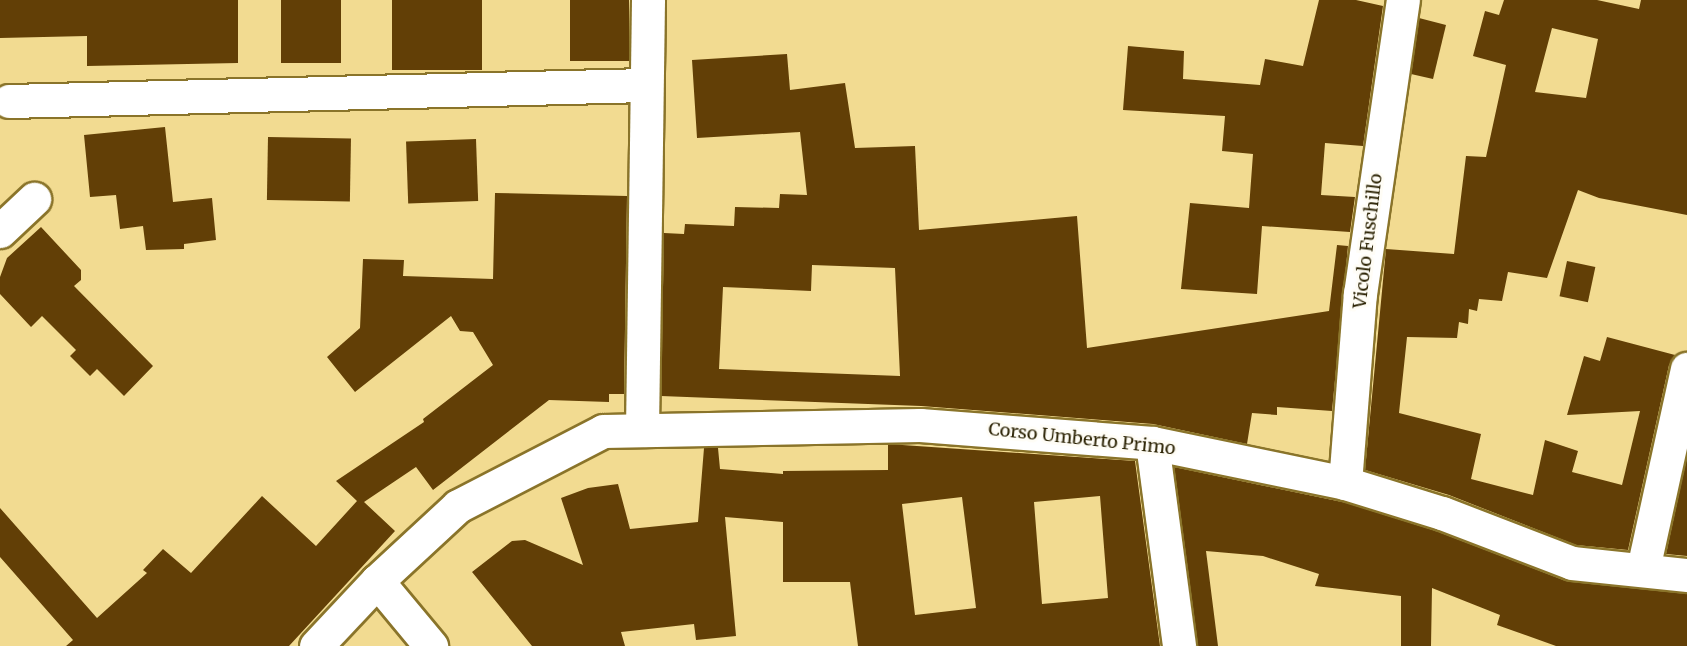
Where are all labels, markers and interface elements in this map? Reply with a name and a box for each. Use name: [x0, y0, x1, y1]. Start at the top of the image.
street label: Vicolo Fuschillo: [1349, 172, 1387, 310]
street label: Corso Umberto Primo: [987, 418, 1177, 460]

